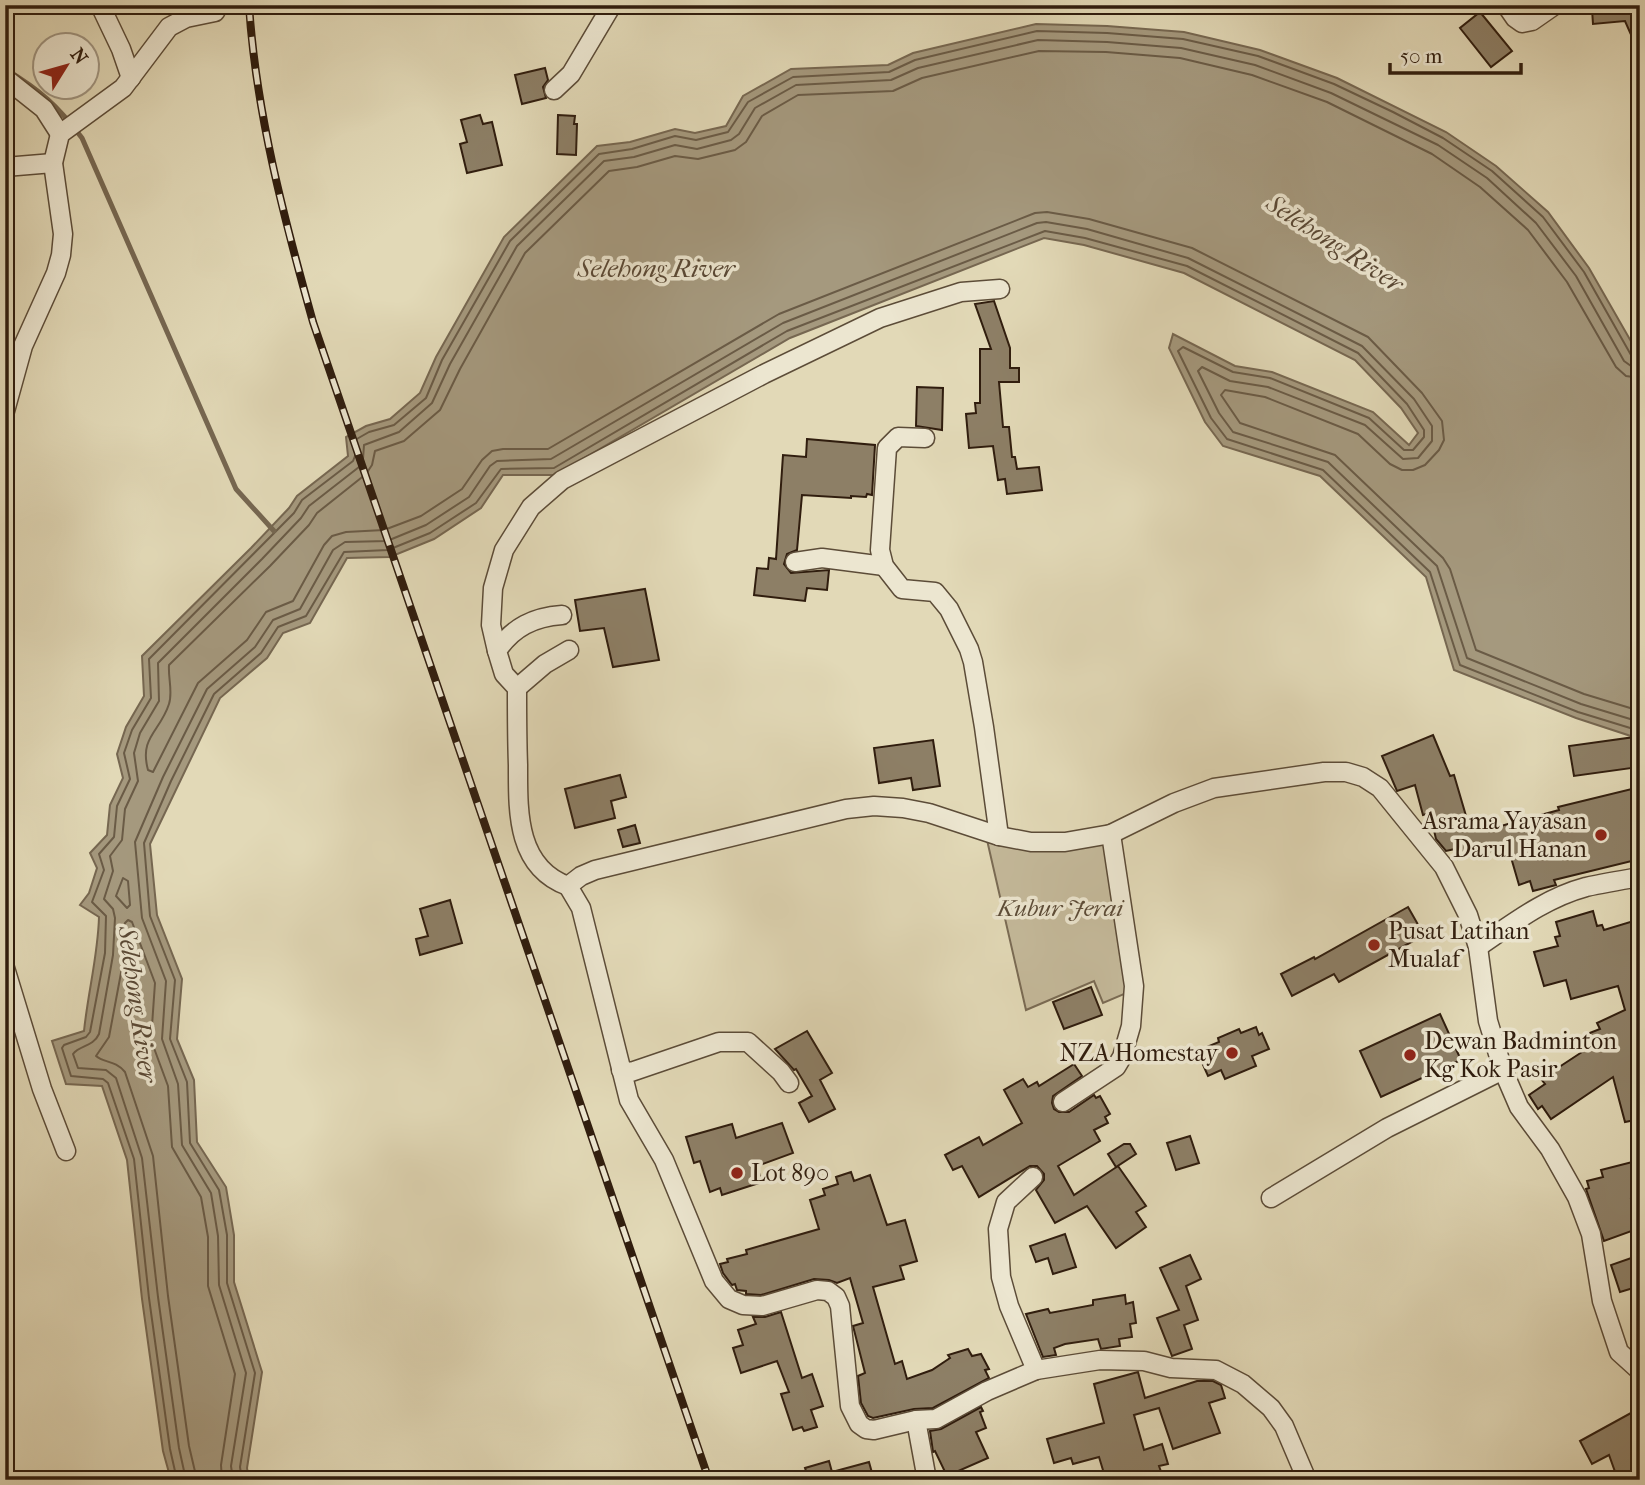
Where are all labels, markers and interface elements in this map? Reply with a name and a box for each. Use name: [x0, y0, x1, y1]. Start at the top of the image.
north arrow: [32, 32, 102, 102]
scale bar: [1390, 32, 1521, 76]
text: N: [66, 44, 92, 69]
text: 50 m: [1400, 44, 1443, 68]
water label: Selehong River: [1260, 187, 1411, 300]
water label: Selehong River: [576, 253, 737, 284]
place label: Asrama Yayasan Darul Hanan: [1421, 807, 1587, 863]
marker: Asrama Yayasan Darul Hanan: [1593, 827, 1609, 843]
park label: Kubur Jerai: [995, 894, 1125, 922]
place label: Pusat Latihan Mualaf: [1388, 917, 1530, 973]
water label: Selehong River: [111, 923, 164, 1086]
marker: Pusat Latihan Mualaf: [1366, 937, 1382, 953]
place label: Dewan Badminton Kg Kok Pasir: [1424, 1027, 1617, 1083]
place label: NZA Homestay: [1059, 1039, 1219, 1067]
marker: NZA Homestay: [1224, 1045, 1240, 1061]
marker: Dewan Badminton Kg Kok Pasir: [1402, 1047, 1418, 1063]
place label: Lot 890: [751, 1159, 829, 1187]
marker: Lot 890: [729, 1165, 745, 1181]

